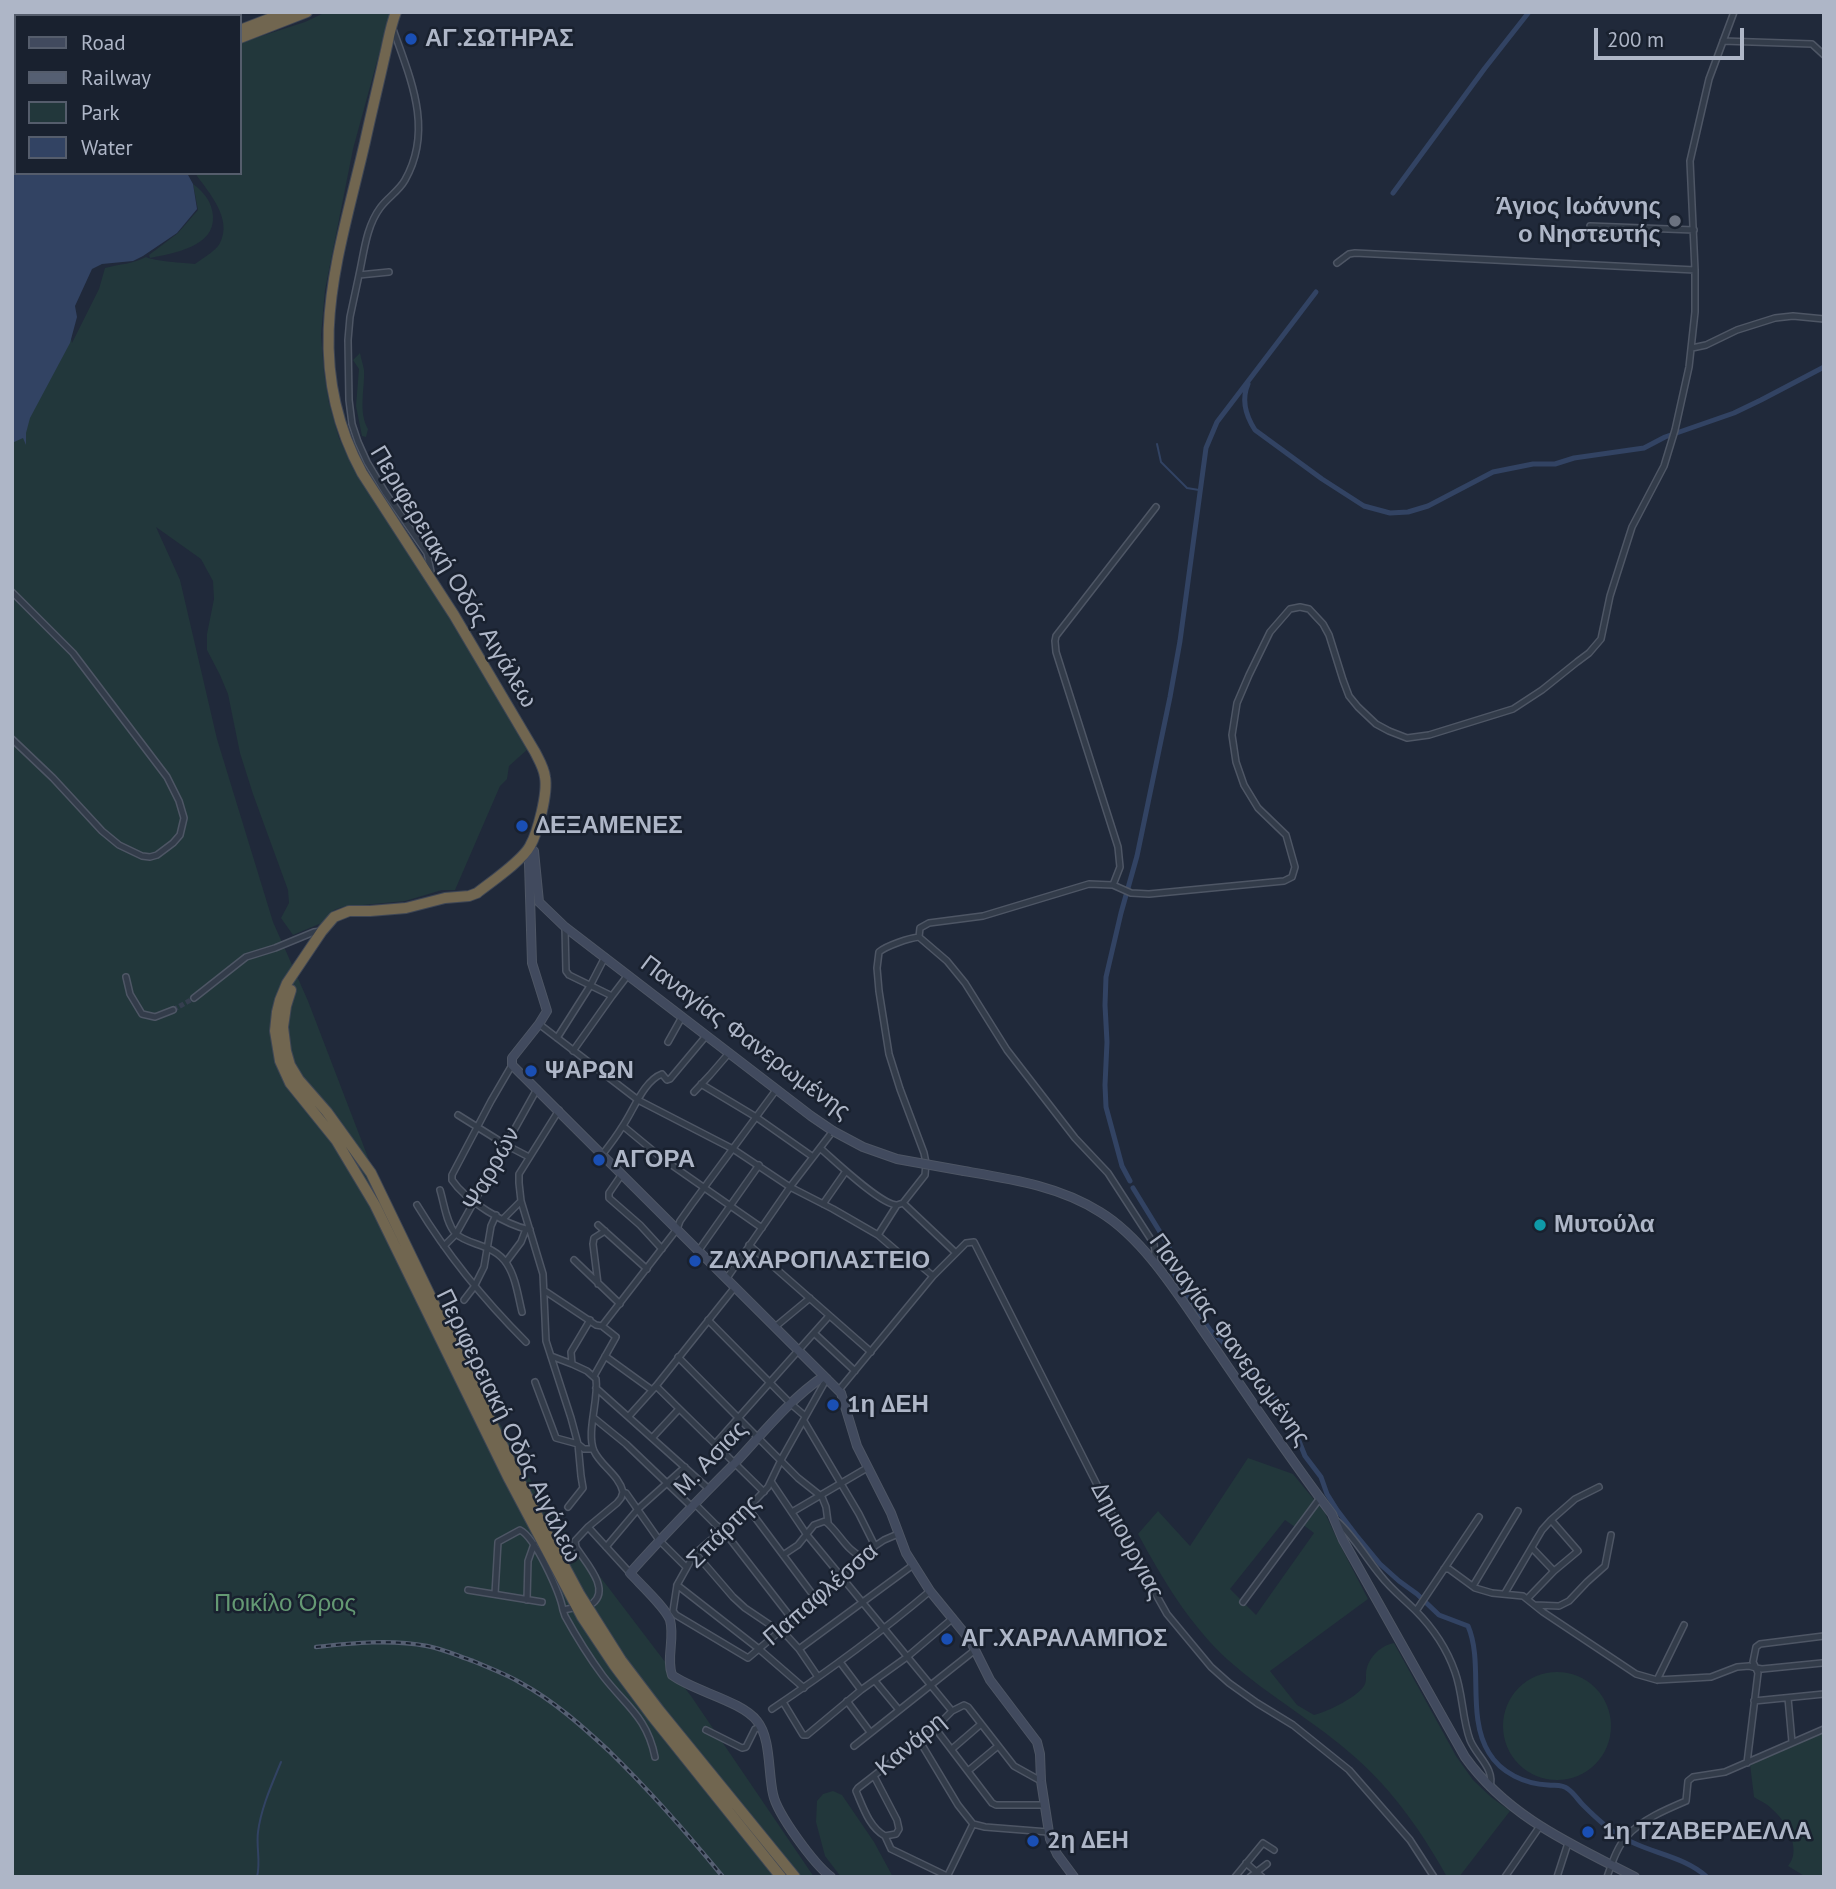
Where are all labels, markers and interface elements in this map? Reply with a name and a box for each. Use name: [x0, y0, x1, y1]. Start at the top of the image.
legend: [14, 14, 242, 175]
scale bar: [1598, 14, 1748, 58]
place label: ΑΓ.ΣΩΤΗΡΑΣ: [425, 25, 574, 53]
text: 200 m: [1607, 26, 1664, 53]
text: Road: [81, 29, 125, 56]
marker: ΑΓ.ΣΩΤΗΡΑΣ: [403, 31, 419, 47]
text: Railway: [81, 64, 151, 91]
text: Park: [81, 99, 120, 126]
text: Water: [81, 134, 133, 161]
place label: Άγιος Ιωάννης ο Νηστευτής: [1496, 193, 1661, 249]
marker: Άγιος Ιωάννης ο Νηστευτής: [1667, 213, 1683, 229]
street label: Περιφερειακή Οδός Αιγάλεω: [363, 441, 543, 713]
place label: ΔΕΞΑΜΕΝΕΣ: [536, 812, 683, 840]
marker: ΔΕΞΑΜΕΝΕΣ: [514, 818, 530, 834]
street label: Παναγίας Φανερωμένης: [634, 950, 856, 1126]
place label: ΨΑΡΩΝ: [545, 1057, 634, 1085]
marker: ΨΑΡΩΝ: [523, 1063, 539, 1079]
street label: Ψαρρών: [457, 1122, 527, 1216]
place label: ΑΓΟΡΑ: [613, 1146, 695, 1174]
marker: ΑΓΟΡΑ: [591, 1152, 607, 1168]
place label: Μυτούλα: [1554, 1211, 1654, 1239]
marker: Μυτούλα: [1532, 1217, 1548, 1233]
street label: Παναγίας Φανερωμένης: [1142, 1228, 1316, 1452]
place label: ΖΑΧΑΡΟΠΛΑΣΤΕΙΟ: [709, 1247, 930, 1275]
marker: ΖΑΧΑΡΟΠΛΑΣΤΕΙΟ: [687, 1253, 703, 1269]
street label: Περιφερειακή Οδός Αιγάλεω: [429, 1285, 587, 1567]
place label: 1η ΔΕΗ: [847, 1391, 929, 1419]
marker: 1η ΔΕΗ: [825, 1397, 841, 1413]
street label: Μ. Ασιας: [668, 1416, 754, 1502]
street label: Δημιουργιας: [1084, 1478, 1170, 1604]
street label: Σπάρτης: [681, 1489, 767, 1575]
street label: Παπαφλέσσα: [758, 1537, 884, 1653]
park label: Ποικίλο Όρος: [214, 1590, 356, 1618]
place label: ΑΓ.ΧΑΡΑΛΑΜΠΟΣ: [961, 1625, 1167, 1653]
marker: ΑΓ.ΧΑΡΑΛΑΜΠΟΣ: [939, 1631, 955, 1647]
street label: Κανάρη: [870, 1707, 952, 1783]
place label: 1η ΤΖΑΒΕΡΔΕΛΛΑ: [1602, 1818, 1812, 1846]
marker: 1η ΤΖΑΒΕΡΔΕΛΛΑ: [1580, 1824, 1596, 1840]
place label: 2η ΔΕΗ: [1047, 1827, 1129, 1855]
marker: 2η ΔΕΗ: [1025, 1833, 1041, 1849]

